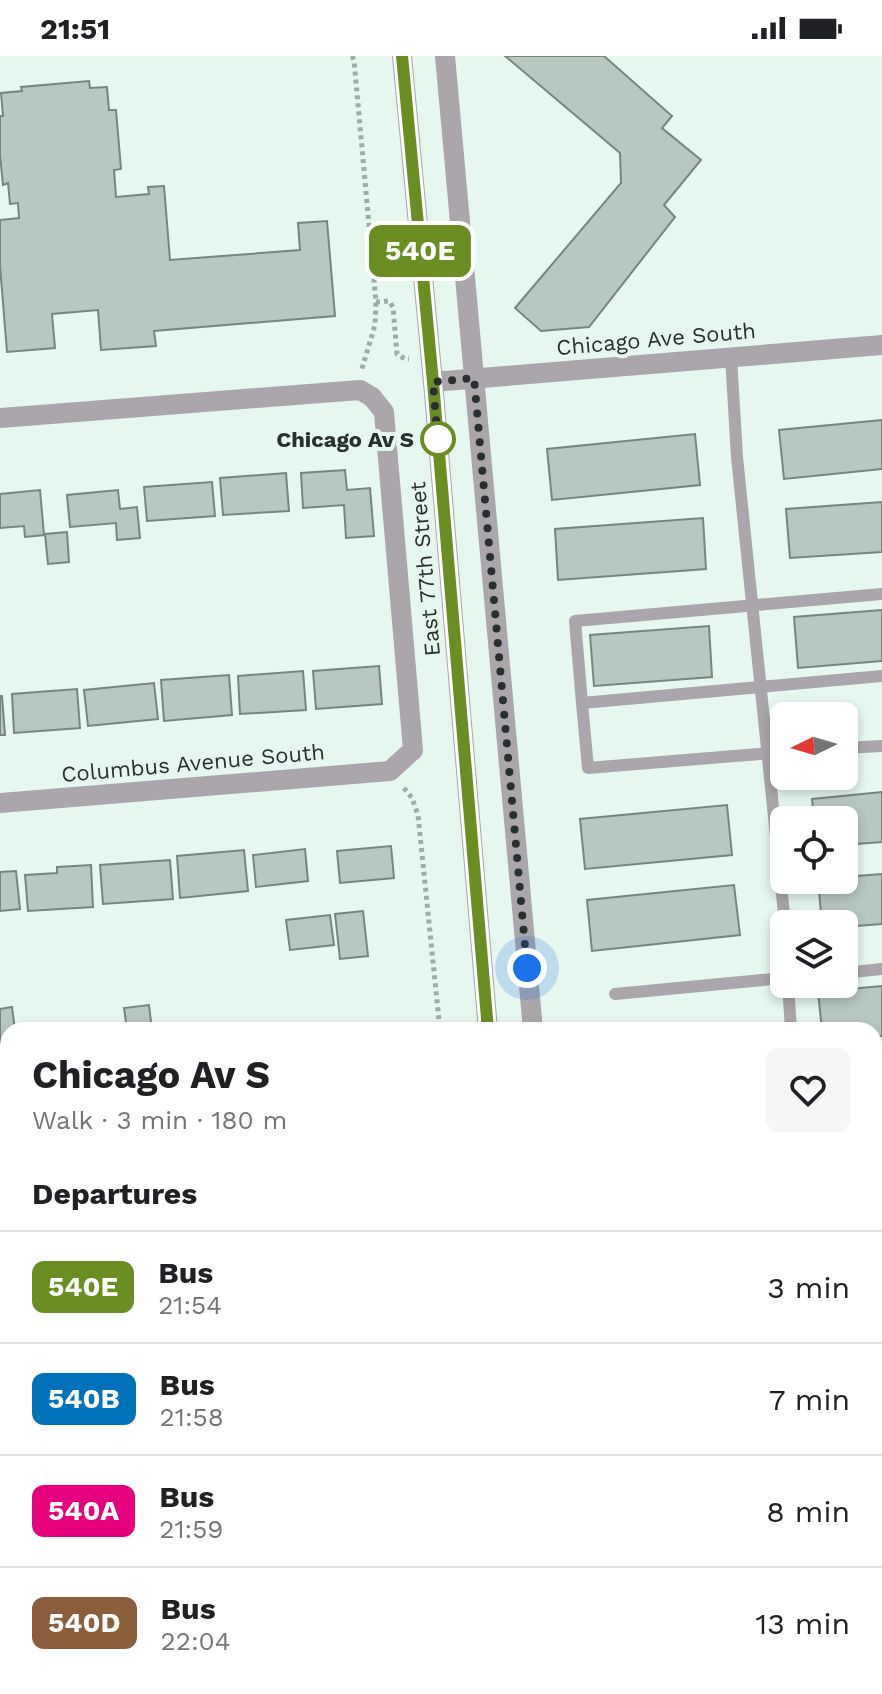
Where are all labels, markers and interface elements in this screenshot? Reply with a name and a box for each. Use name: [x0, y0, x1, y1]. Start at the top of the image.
text: 21:51: [40, 11, 110, 46]
line badge: 540E: [364, 225, 476, 277]
text: 540E: [385, 234, 455, 267]
street label: Chicago Ave South: [555, 318, 757, 360]
marker: Chicago Av S: [421, 422, 455, 456]
place label: Chicago Av S: [276, 427, 414, 452]
street label: East 77th Street: [405, 481, 445, 657]
north arrow: [770, 702, 858, 790]
map controls: [770, 702, 858, 998]
street label: Columbus Avenue South: [60, 739, 326, 787]
button: locate: [770, 806, 858, 894]
button: layers: [770, 910, 858, 998]
your location: [507, 948, 547, 988]
button: heart: [766, 1048, 850, 1132]
text: Chicago Av S: [32, 1053, 270, 1097]
text: Walk · 3 min · 180 m: [32, 1105, 287, 1135]
text: Departures: [32, 1176, 197, 1211]
text: Bus: [158, 1255, 213, 1290]
text: 540E: [48, 1270, 118, 1303]
text: 3 min: [767, 1270, 850, 1305]
text: 21:54: [158, 1290, 222, 1320]
text: Bus: [160, 1367, 215, 1402]
text: 540B: [48, 1382, 120, 1415]
text: 7 min: [769, 1382, 850, 1417]
text: 21:58: [160, 1402, 224, 1432]
text: Bus: [159, 1479, 214, 1514]
text: 540A: [48, 1494, 119, 1527]
text: 8 min: [766, 1494, 850, 1529]
text: 21:59: [159, 1514, 223, 1544]
text: Bus: [161, 1591, 216, 1626]
text: 540D: [48, 1606, 121, 1639]
text: 13 min: [755, 1606, 850, 1641]
text: 22:04: [161, 1626, 231, 1656]

